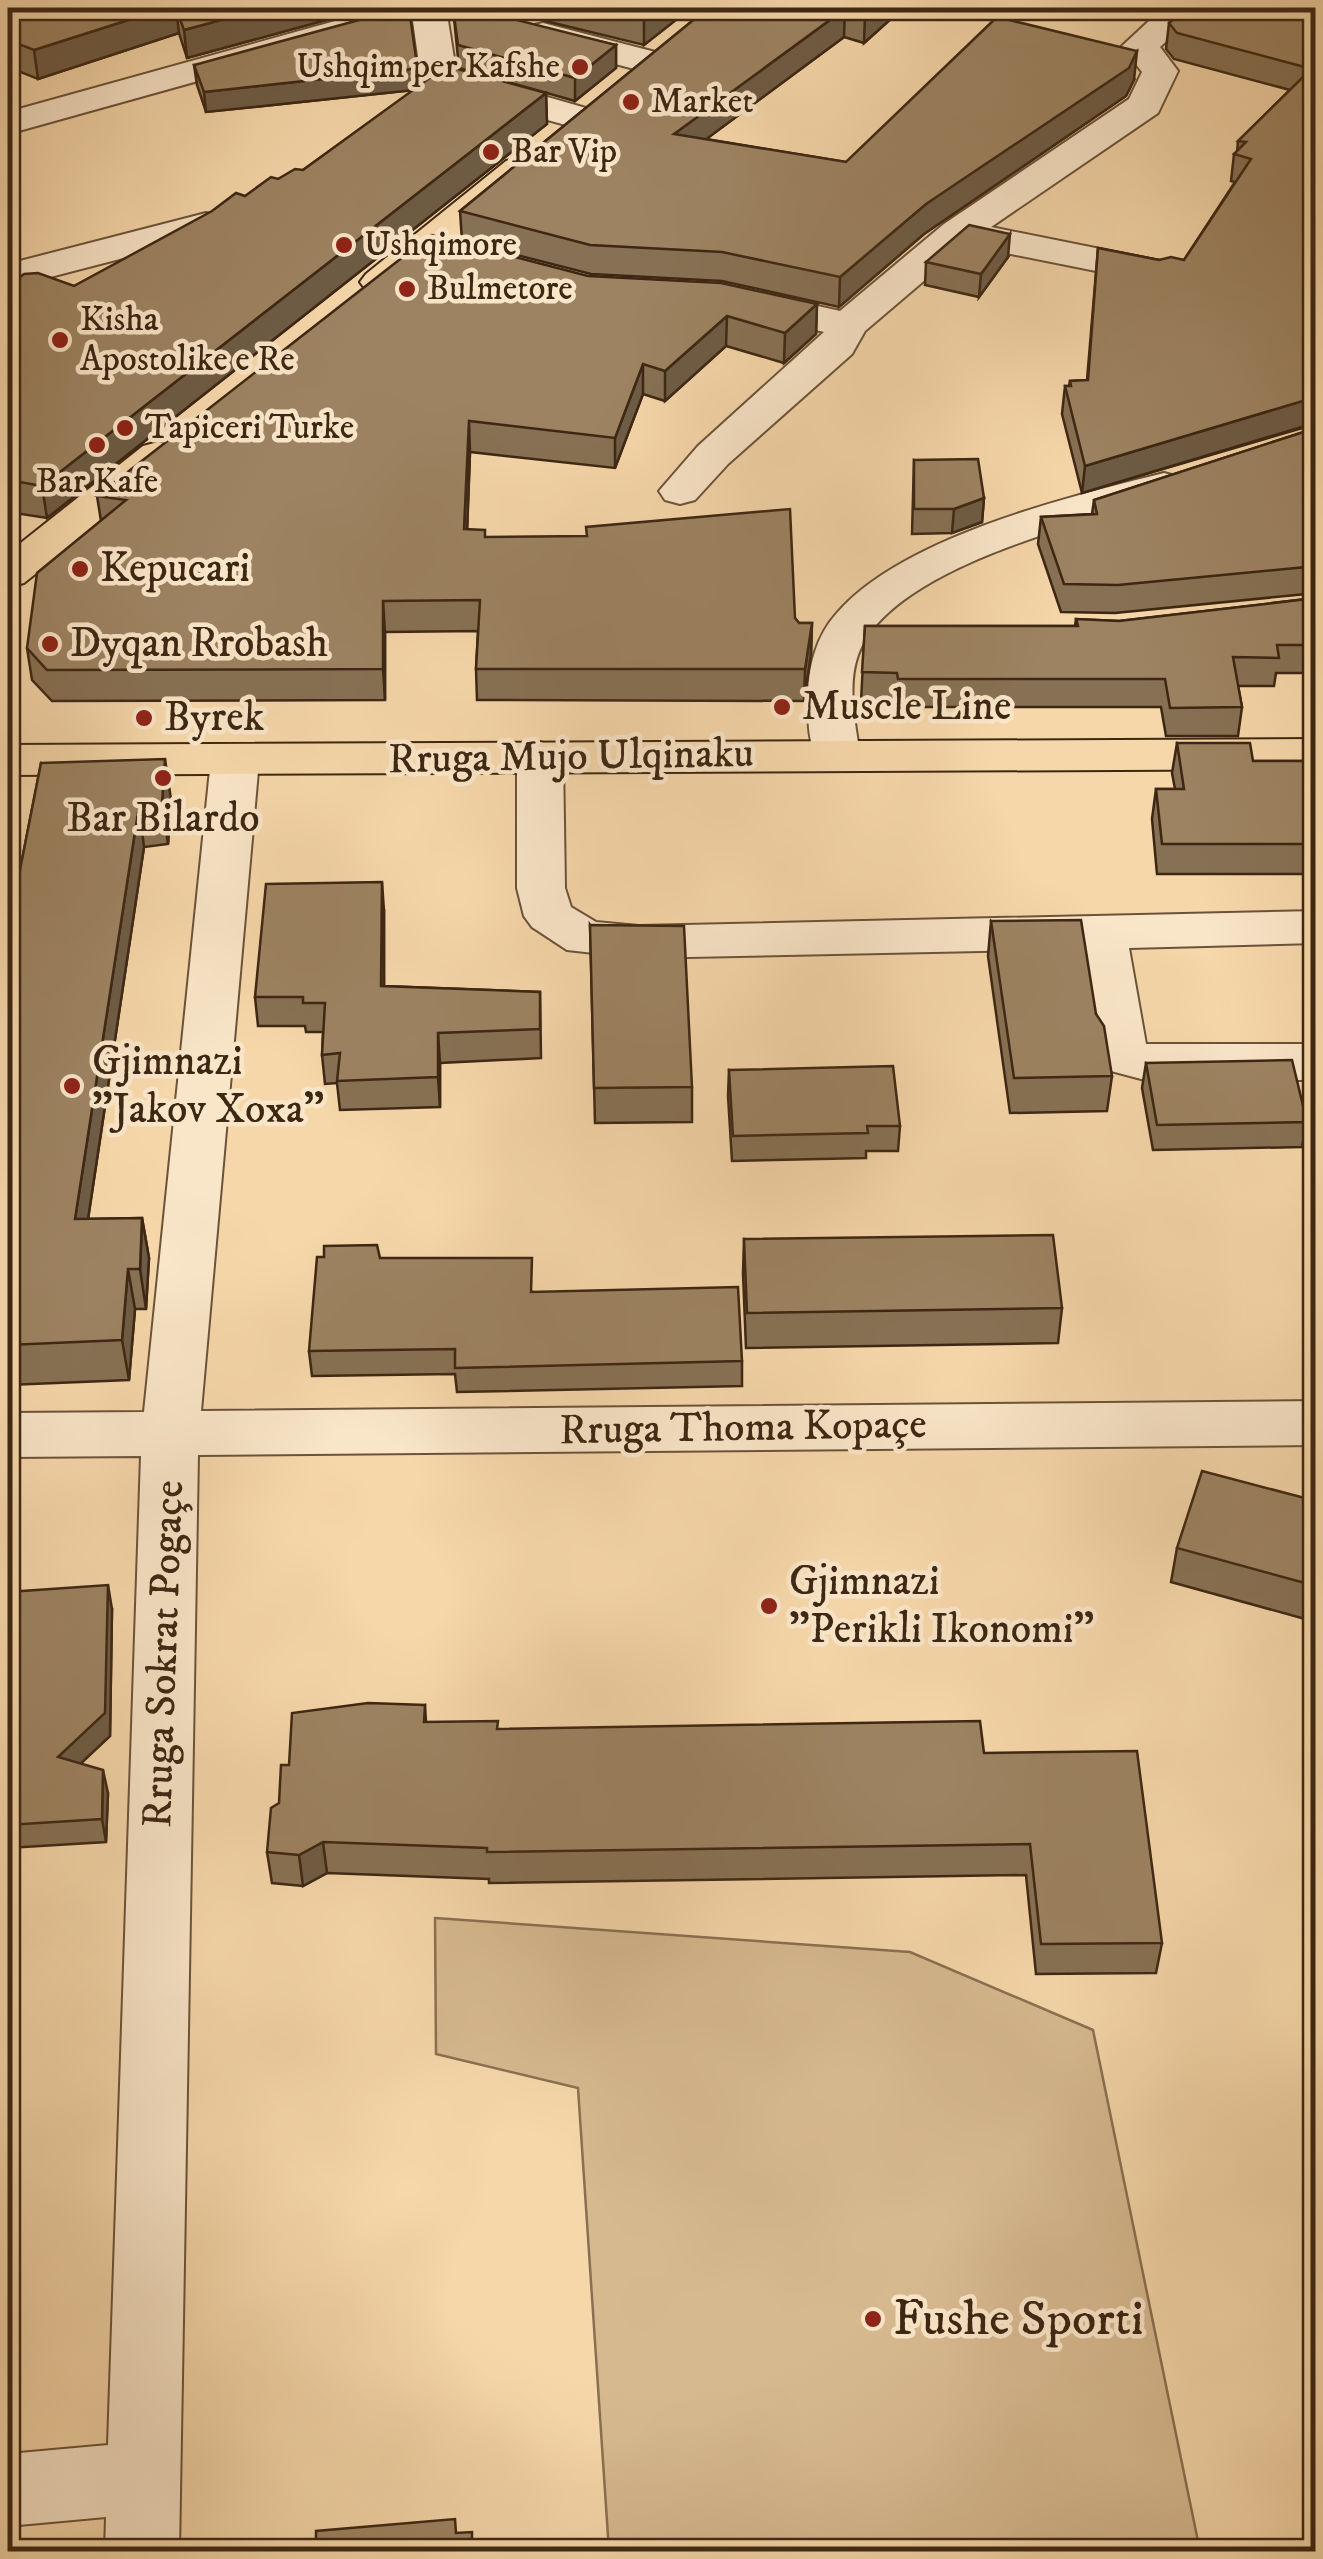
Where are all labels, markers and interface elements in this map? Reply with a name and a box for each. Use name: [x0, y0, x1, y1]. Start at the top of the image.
place label: Ushqim per Kafshe: [296, 45, 560, 89]
marker: Ushqim per Kafshe: [569, 56, 591, 78]
place label: Market: [651, 80, 753, 124]
marker: Market: [620, 91, 642, 113]
place label: Bar Vip: [511, 130, 617, 174]
marker: Bar Vip: [480, 141, 502, 163]
place label: Ushqimore: [364, 223, 517, 267]
marker: Ushqimore: [333, 234, 355, 256]
place label: Bulmetore: [427, 267, 573, 311]
marker: Bulmetore: [396, 278, 418, 300]
place label: Kisha Apostolike e Re: [80, 298, 295, 382]
marker: Kisha Apostolike e Re: [49, 329, 71, 351]
place label: Tapiceri Turke: [145, 406, 354, 450]
marker: Tapiceri Turke: [114, 417, 136, 439]
marker: Bar Kafe: [86, 434, 108, 456]
place label: Bar Kafe: [36, 460, 158, 504]
place label: Kepucari: [100, 543, 250, 595]
marker: Kepucari: [69, 558, 91, 580]
place label: Dyqan Rrobash: [70, 618, 328, 670]
marker: Dyqan Rrobash: [39, 633, 61, 655]
place label: Muscle Line: [802, 681, 1011, 733]
place label: Byrek: [164, 692, 265, 744]
marker: Muscle Line: [771, 696, 793, 718]
marker: Byrek: [133, 707, 155, 729]
street label: Rruga Mujo Ulqinaku: [388, 728, 754, 786]
marker: Bar Bilardo: [152, 767, 174, 789]
place label: Bar Bilardo: [66, 793, 260, 845]
place label: Gjimnazi "Jakov Xoxa": [92, 1036, 324, 1136]
marker: Gjimnazi "Jakov Xoxa": [61, 1075, 83, 1097]
street label: Rruga Thoma Kopaçe: [559, 1399, 927, 1457]
street label: Rruga Sokrat Pogaçe: [132, 1479, 196, 1829]
place label: Gjimnazi "Perikli Ikonomi": [789, 1556, 1094, 1656]
marker: Gjimnazi "Perikli Ikonomi": [758, 1595, 780, 1617]
place label: Fushe Sporti: [893, 2288, 1144, 2351]
marker: Fushe Sporti: [862, 2308, 884, 2330]

